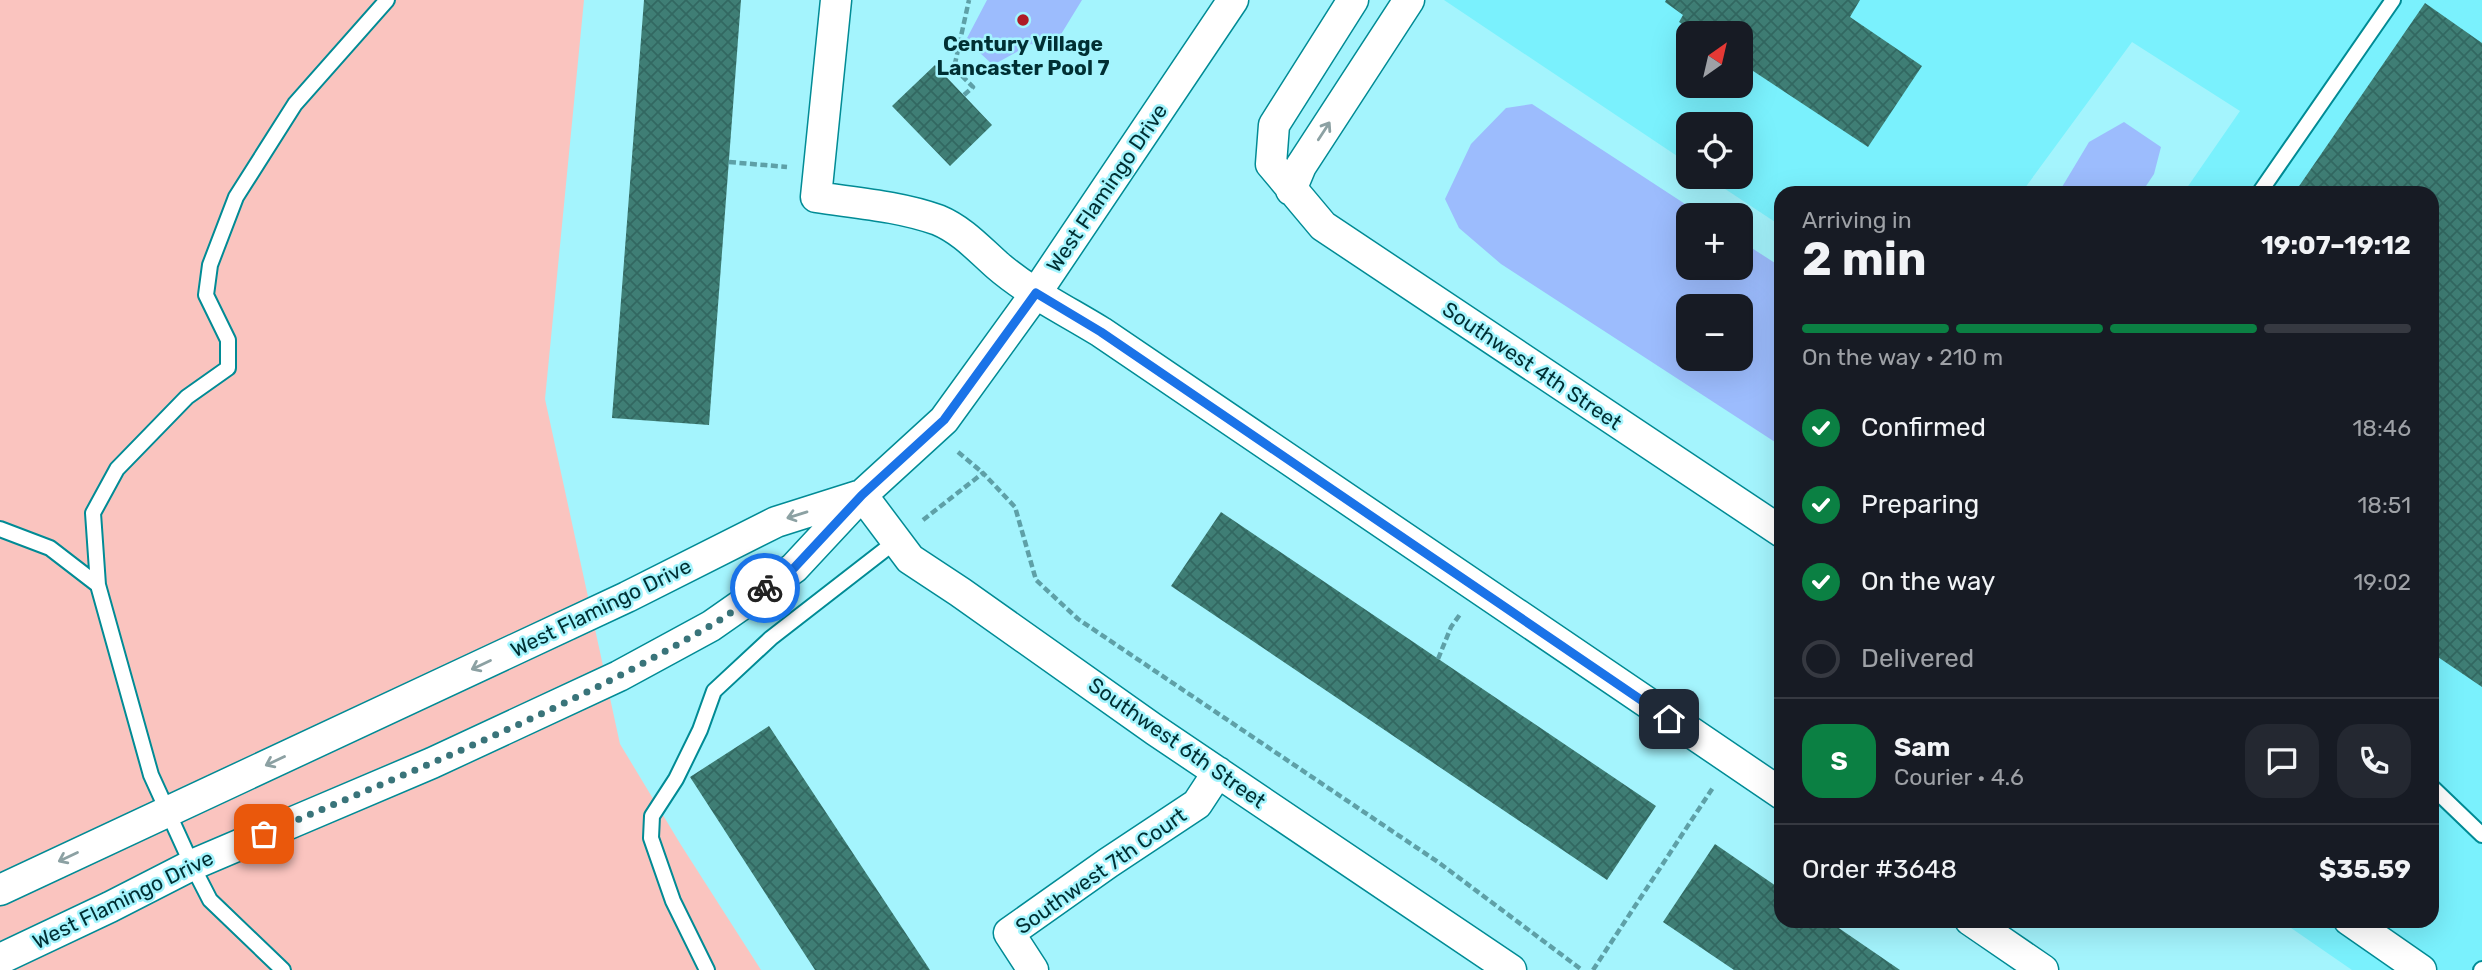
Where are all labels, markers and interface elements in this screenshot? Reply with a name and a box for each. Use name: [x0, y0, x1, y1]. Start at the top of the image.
marker: Century Village Lancaster Pool 7: [1015, 12, 1031, 28]
north arrow: [1676, 21, 1754, 98]
map controls: [1676, 21, 1753, 371]
place label: Century Village Lancaster Pool 7: [937, 31, 1109, 80]
street label: West Flamingo Drive: [1041, 99, 1172, 277]
button: locate: [1676, 112, 1753, 189]
one-way arrow: [1318, 121, 1332, 141]
button: +: [1676, 203, 1753, 280]
text: Arriving in: [1802, 206, 1912, 234]
text: 19:07–19:12: [2261, 230, 2411, 261]
text: 2 min: [1802, 232, 1927, 287]
button: −: [1676, 294, 1753, 371]
street label: Southwest 4th Street: [1438, 296, 1627, 435]
text: On the way · 210 m: [1802, 343, 2003, 371]
icon: check: [1802, 409, 1840, 447]
text: Confirmed: [1861, 412, 1986, 443]
text: 18:46: [2352, 414, 2411, 442]
icon: check: [1802, 486, 1840, 524]
text: Preparing: [1861, 489, 1979, 520]
text: 18:51: [2357, 491, 2411, 519]
one-way arrow: [786, 510, 808, 523]
street label: West Flamingo Drive: [506, 553, 695, 662]
courier: [730, 553, 800, 623]
icon: check: [1802, 563, 1840, 601]
text: On the way: [1861, 566, 1995, 597]
text: 19:02: [2354, 568, 2411, 596]
icon: bike: [746, 569, 784, 607]
text: Delivered: [1861, 643, 1974, 674]
one-way arrow: [471, 659, 492, 672]
street label: Southwest 6th Street: [1084, 672, 1271, 813]
pin: [1639, 689, 1699, 749]
icon: home: [1650, 700, 1688, 738]
button: chat: [2245, 724, 2319, 798]
button: phone: [2337, 724, 2411, 798]
text: Sam: [1894, 732, 1950, 763]
text: S: [1830, 746, 1848, 777]
one-way arrow: [265, 755, 286, 768]
text: Courier · 4.6: [1894, 763, 2024, 791]
street label: Southwest 7th Court: [1010, 802, 1191, 939]
pin: [234, 804, 294, 864]
icon: bag: [245, 815, 283, 853]
street label: West Flamingo Drive: [28, 845, 217, 954]
one-way arrow: [58, 852, 79, 865]
text: Order #3648: [1802, 854, 1957, 885]
text: $35.59: [2319, 854, 2411, 885]

